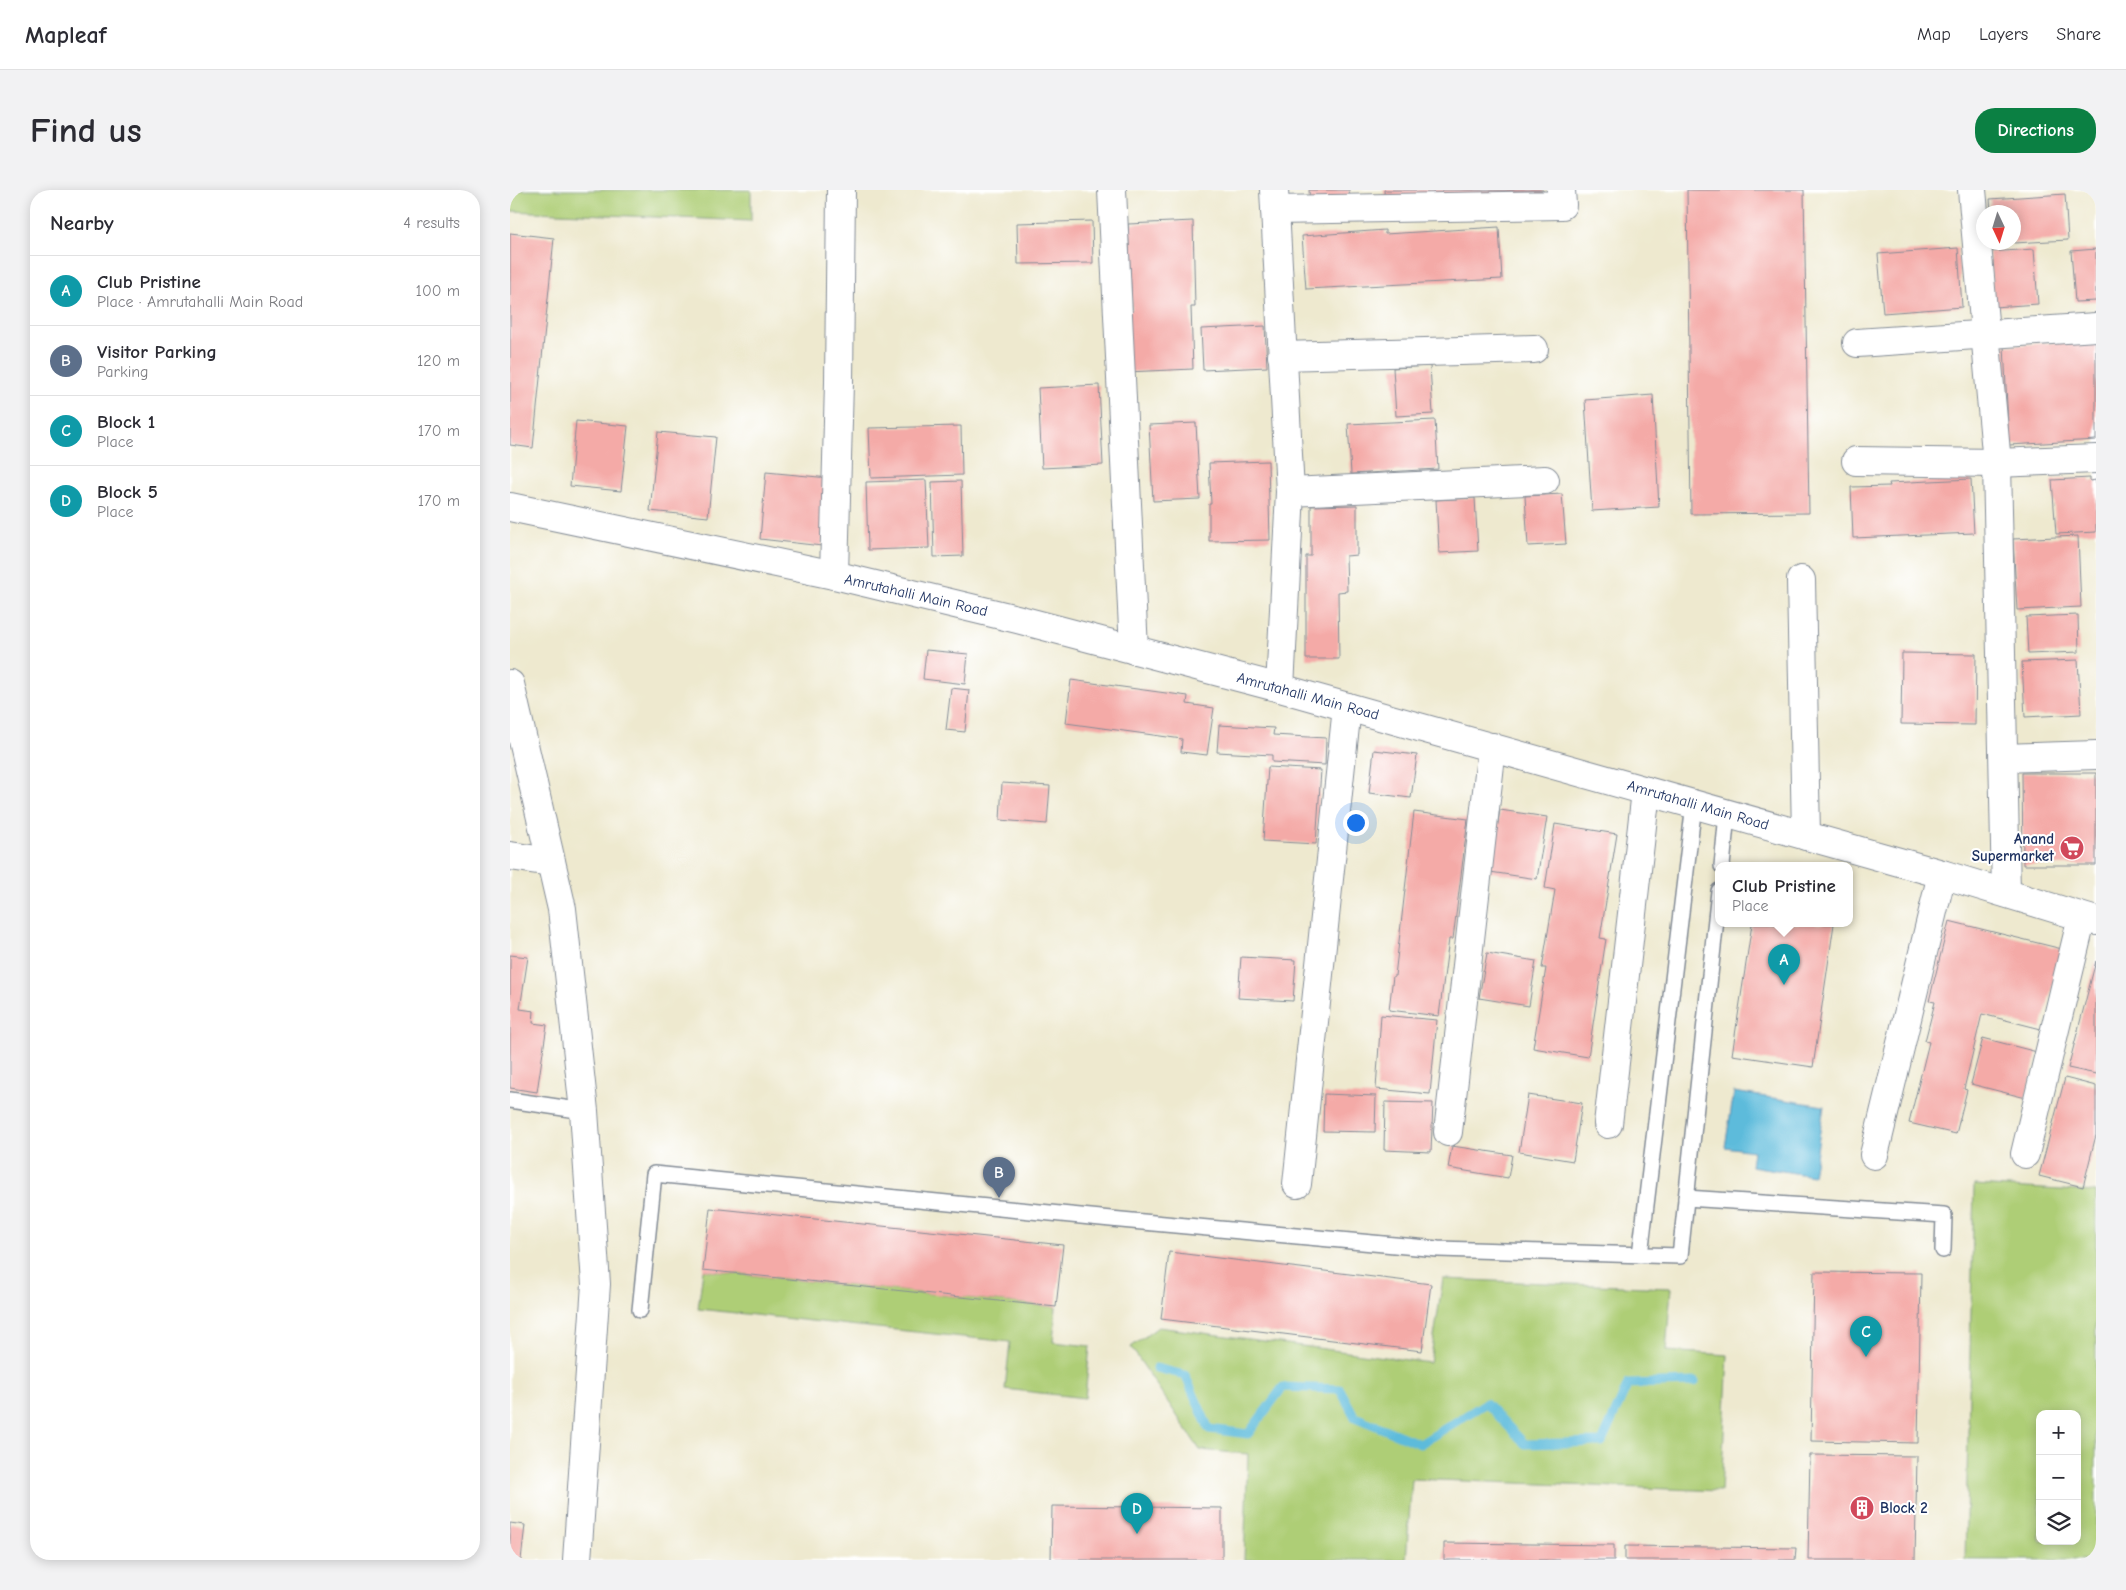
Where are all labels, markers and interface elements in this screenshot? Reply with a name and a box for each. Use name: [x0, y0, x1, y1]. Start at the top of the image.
text: Mapleaf: [25, 21, 106, 49]
text: Map: [1917, 24, 1951, 45]
text: Layers: [1979, 24, 2028, 45]
text: Share: [2056, 24, 2101, 45]
button: Directions: [1975, 108, 2096, 153]
text: Find us: [30, 110, 142, 151]
north arrow: [1976, 205, 2021, 250]
text: Nearby: [50, 211, 114, 235]
text: 4 results: [403, 214, 460, 232]
text: Club Pristine: [97, 271, 201, 293]
text: A: [62, 282, 70, 300]
text: 100 m: [416, 282, 460, 300]
text: Place · Amrutahalli Main Road: [97, 293, 303, 311]
text: Visitor Parking: [97, 341, 217, 363]
text: B: [61, 352, 71, 370]
text: 120 m: [417, 352, 460, 370]
text: Parking: [97, 363, 149, 381]
text: Block 1: [97, 411, 155, 433]
text: C: [61, 422, 71, 440]
text: 170 m: [418, 422, 460, 440]
text: Place: [97, 433, 133, 451]
text: Block 5: [97, 481, 158, 503]
text: D: [61, 492, 71, 510]
text: 170 m: [418, 492, 460, 510]
text: Place: [97, 503, 133, 521]
street label: Amrutahalli Main Road: [843, 570, 989, 620]
street label: Amrutahalli Main Road: [1235, 668, 1381, 724]
street label: Amrutahalli Main Road: [1625, 776, 1771, 834]
your location: [1343, 810, 1369, 836]
place label: Anand Supermarket: [1972, 830, 2055, 865]
supermarket icon: Anand Supermarket: [2059, 835, 2085, 861]
popup: [1715, 862, 1853, 927]
text: Club Pristine: [1732, 875, 1836, 897]
text: Place: [1732, 897, 1769, 915]
pin: A: [1768, 944, 1800, 985]
pin: B: [983, 1157, 1015, 1198]
pin: C: [1850, 1316, 1882, 1357]
map controls: [2036, 1410, 2081, 1545]
button: +: [2036, 1410, 2081, 1455]
button: −: [2036, 1455, 2081, 1500]
pin: D: [1121, 1493, 1153, 1534]
building icon: Block 2: [1849, 1495, 1875, 1521]
place label: Block 2: [1880, 1499, 1928, 1517]
button: layers: [2036, 1500, 2081, 1545]

